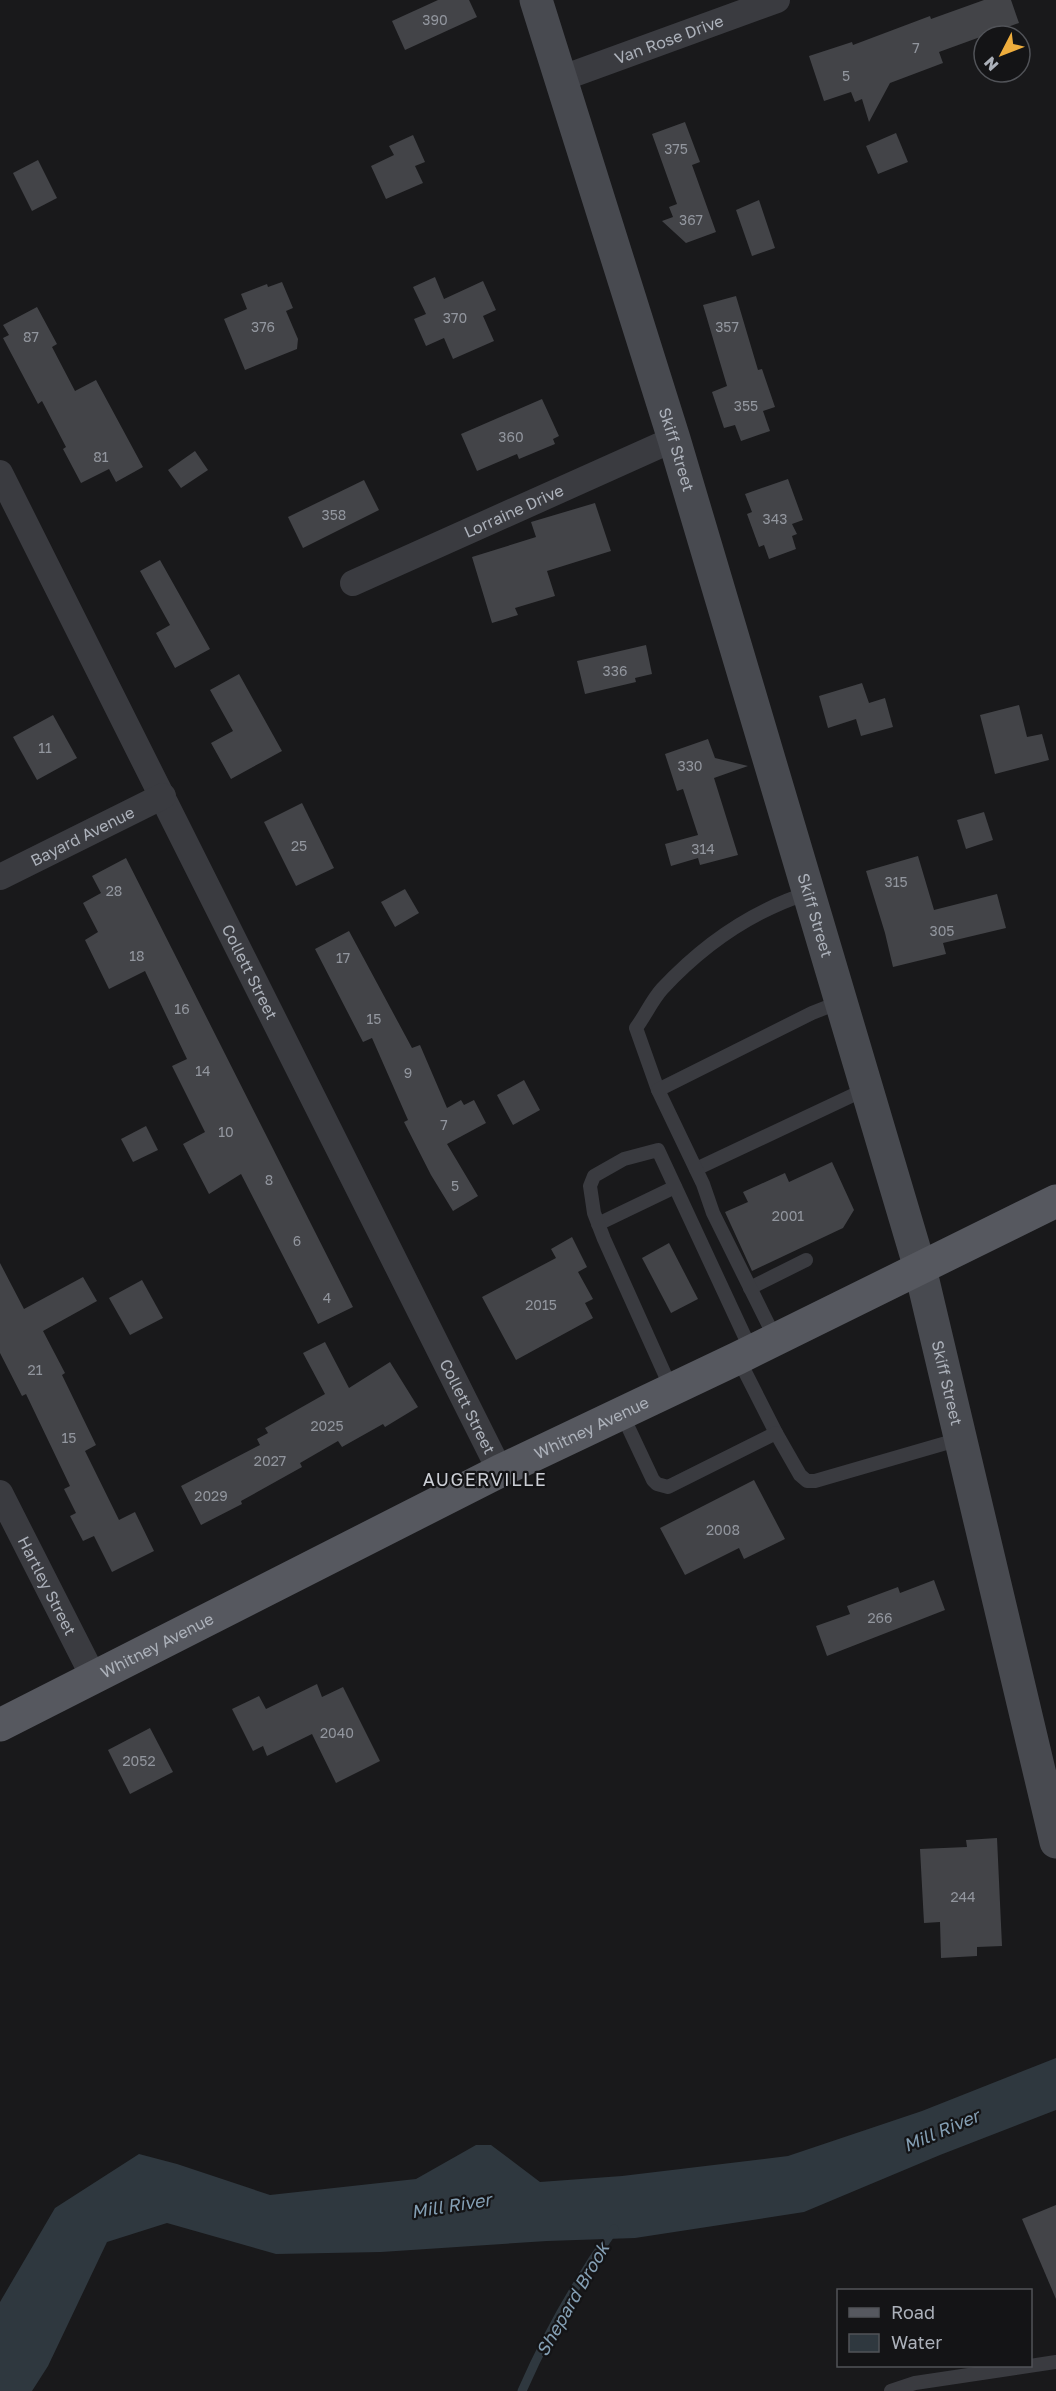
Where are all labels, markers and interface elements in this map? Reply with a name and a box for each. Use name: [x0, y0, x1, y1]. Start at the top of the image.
street label: Van Rose Drive: [612, 10, 726, 68]
house number: 390: [422, 11, 448, 28]
north arrow: [972, 24, 1032, 84]
house number: 7: [912, 39, 920, 56]
text: N: [979, 53, 1002, 75]
house number: 5: [842, 67, 850, 84]
house number: 375: [664, 140, 688, 157]
house number: 367: [679, 211, 703, 228]
house number: 370: [443, 309, 467, 326]
house number: 376: [251, 318, 275, 335]
house number: 357: [715, 318, 739, 335]
house number: 87: [23, 328, 39, 345]
house number: 355: [734, 397, 758, 414]
street label: Skiff Street: [655, 405, 699, 494]
house number: 360: [498, 428, 524, 445]
house number: 81: [93, 448, 109, 465]
street label: Lorraine Drive: [461, 480, 567, 542]
house number: 358: [322, 506, 346, 523]
house number: 343: [763, 510, 787, 527]
house number: 336: [603, 662, 627, 679]
house number: 11: [38, 739, 52, 756]
house number: 330: [677, 757, 703, 774]
street label: Bayard Avenue: [27, 802, 138, 870]
house number: 25: [291, 837, 307, 854]
house number: 314: [691, 840, 715, 857]
street label: Skiff Street: [793, 871, 837, 960]
house number: 315: [884, 873, 908, 890]
house number: 28: [106, 882, 122, 899]
street label: Collett Street: [218, 921, 282, 1023]
house number: 305: [930, 922, 955, 939]
house number: 18: [129, 947, 145, 964]
house number: 17: [336, 949, 350, 966]
house number: 16: [174, 1000, 190, 1017]
house number: 15: [367, 1010, 381, 1027]
house number: 14: [195, 1062, 211, 1079]
house number: 9: [404, 1064, 412, 1081]
house number: 7: [440, 1116, 448, 1133]
house number: 10: [218, 1123, 234, 1140]
house number: 8: [265, 1171, 273, 1188]
house number: 5: [451, 1177, 459, 1194]
house number: 2001: [772, 1207, 804, 1224]
house number: 6: [293, 1232, 301, 1249]
house number: 4: [323, 1289, 331, 1306]
house number: 2015: [525, 1296, 557, 1313]
street label: Skiff Street: [927, 1338, 967, 1427]
street label: Collett Street: [435, 1355, 500, 1457]
house number: 21: [28, 1361, 43, 1378]
street label: Whitney Avenue: [531, 1392, 652, 1463]
house number: 2025: [310, 1417, 344, 1434]
house number: 15: [62, 1429, 76, 1446]
house number: 2027: [254, 1452, 286, 1469]
district label: AUGERVILLE: [423, 1468, 547, 1490]
house number: 2029: [194, 1487, 228, 1504]
house number: 2008: [706, 1521, 740, 1538]
street label: Hartley Street: [14, 1533, 81, 1639]
street label: Whitney Avenue: [97, 1608, 217, 1682]
house number: 266: [867, 1609, 893, 1626]
house number: 2040: [320, 1724, 354, 1741]
house number: 2052: [122, 1752, 156, 1769]
house number: 244: [950, 1888, 976, 1905]
water label: Mill River: [900, 2103, 985, 2156]
water label: Mill River: [409, 2187, 495, 2222]
water label: Shepard Brook: [531, 2237, 614, 2360]
legend: [837, 2289, 1032, 2367]
text: Road: [891, 2301, 935, 2323]
text: Water: [891, 2331, 942, 2353]

